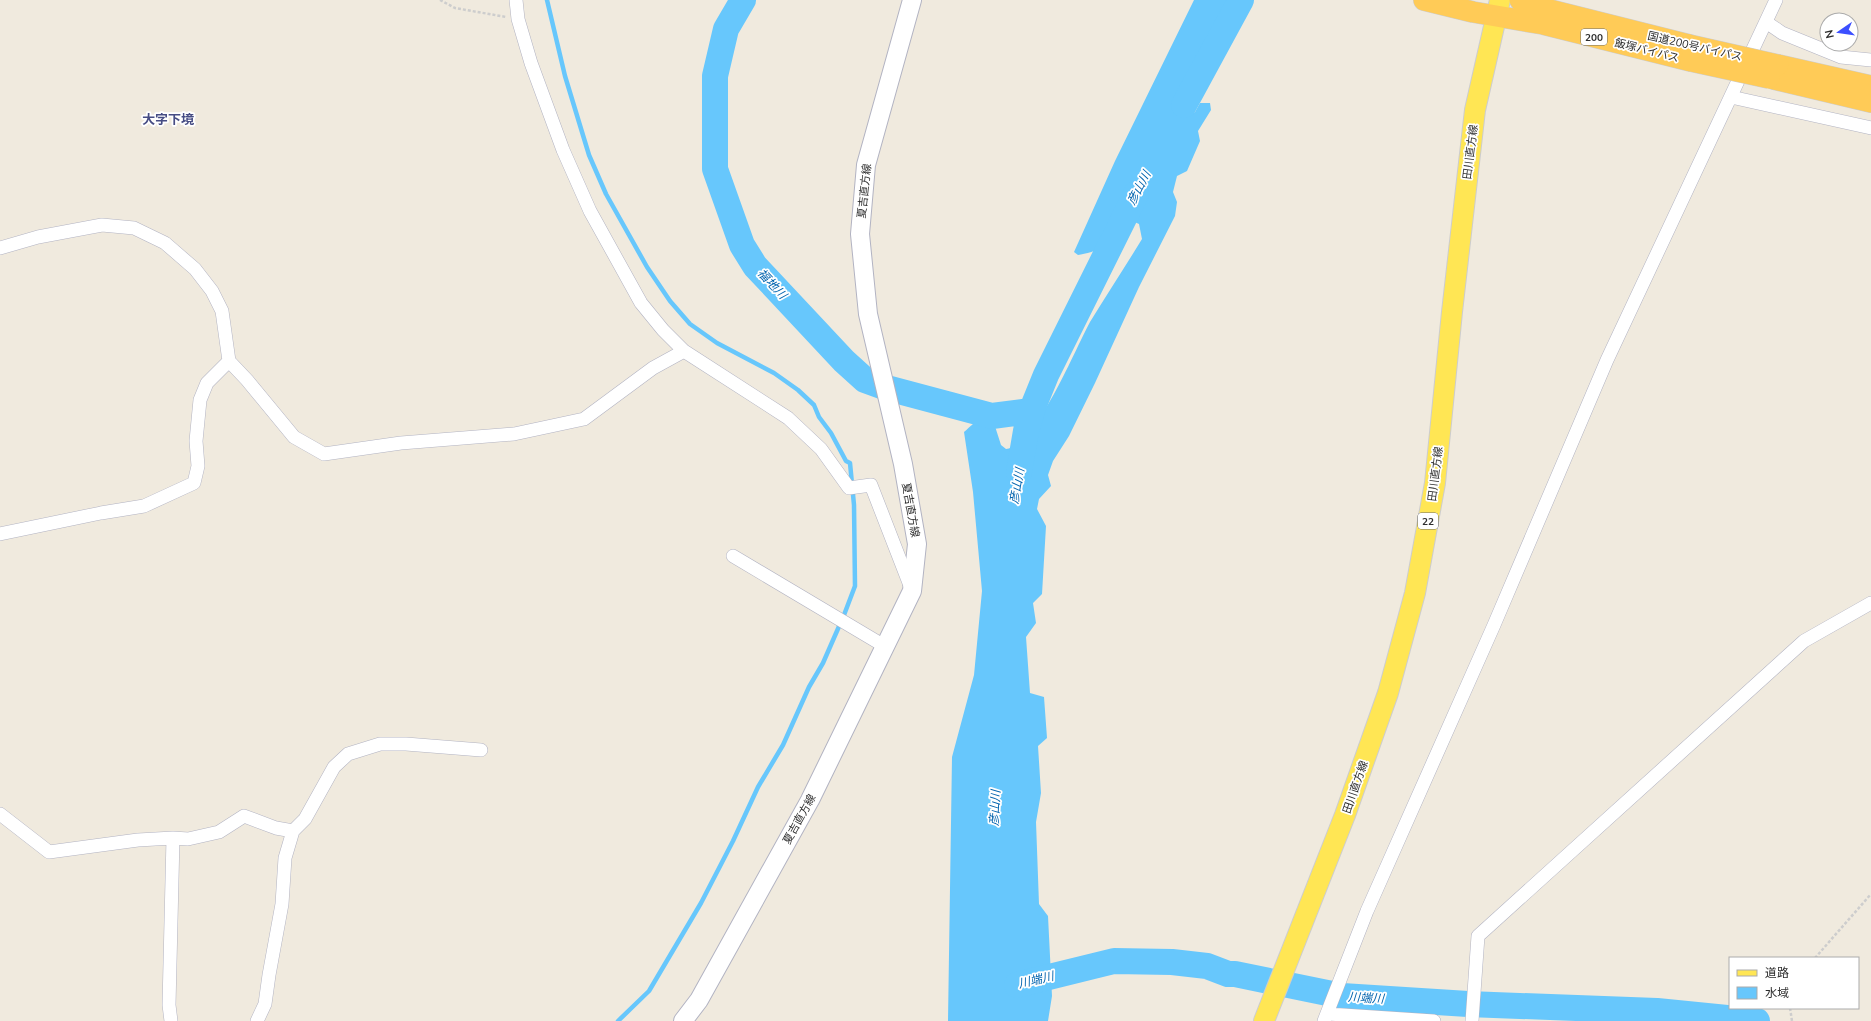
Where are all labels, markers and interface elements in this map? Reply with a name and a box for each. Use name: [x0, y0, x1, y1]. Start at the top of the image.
north arrow: [1819, 12, 1859, 52]
street label: 国道200号バイパス: [1646, 28, 1744, 65]
text: N: [1822, 28, 1838, 40]
road number: 200: [1581, 29, 1607, 45]
street label: 飯塚バイパス: [1613, 35, 1681, 66]
district label: 大字下境: [142, 111, 195, 129]
street label: 田川直方線: [1460, 124, 1481, 180]
street label: 夏吉直方線: [854, 163, 875, 219]
water label: 彦山川: [1123, 167, 1155, 208]
water label: 福地川: [754, 265, 791, 304]
street label: 田川直方線: [1425, 446, 1446, 502]
water label: 彦山川: [1006, 465, 1028, 505]
street label: 夏吉直方線: [898, 482, 923, 538]
road number: 22: [1418, 513, 1438, 529]
street label: 田川直方線: [1339, 759, 1372, 816]
water label: 彦山川: [986, 788, 1004, 826]
street label: 夏吉直方線: [780, 792, 819, 847]
legend: [1729, 957, 1859, 1009]
text: 道路: [1765, 965, 1789, 981]
water label: 川端川: [1017, 968, 1057, 992]
text: 水域: [1765, 985, 1789, 1001]
water label: 川端川: [1348, 989, 1386, 1007]

